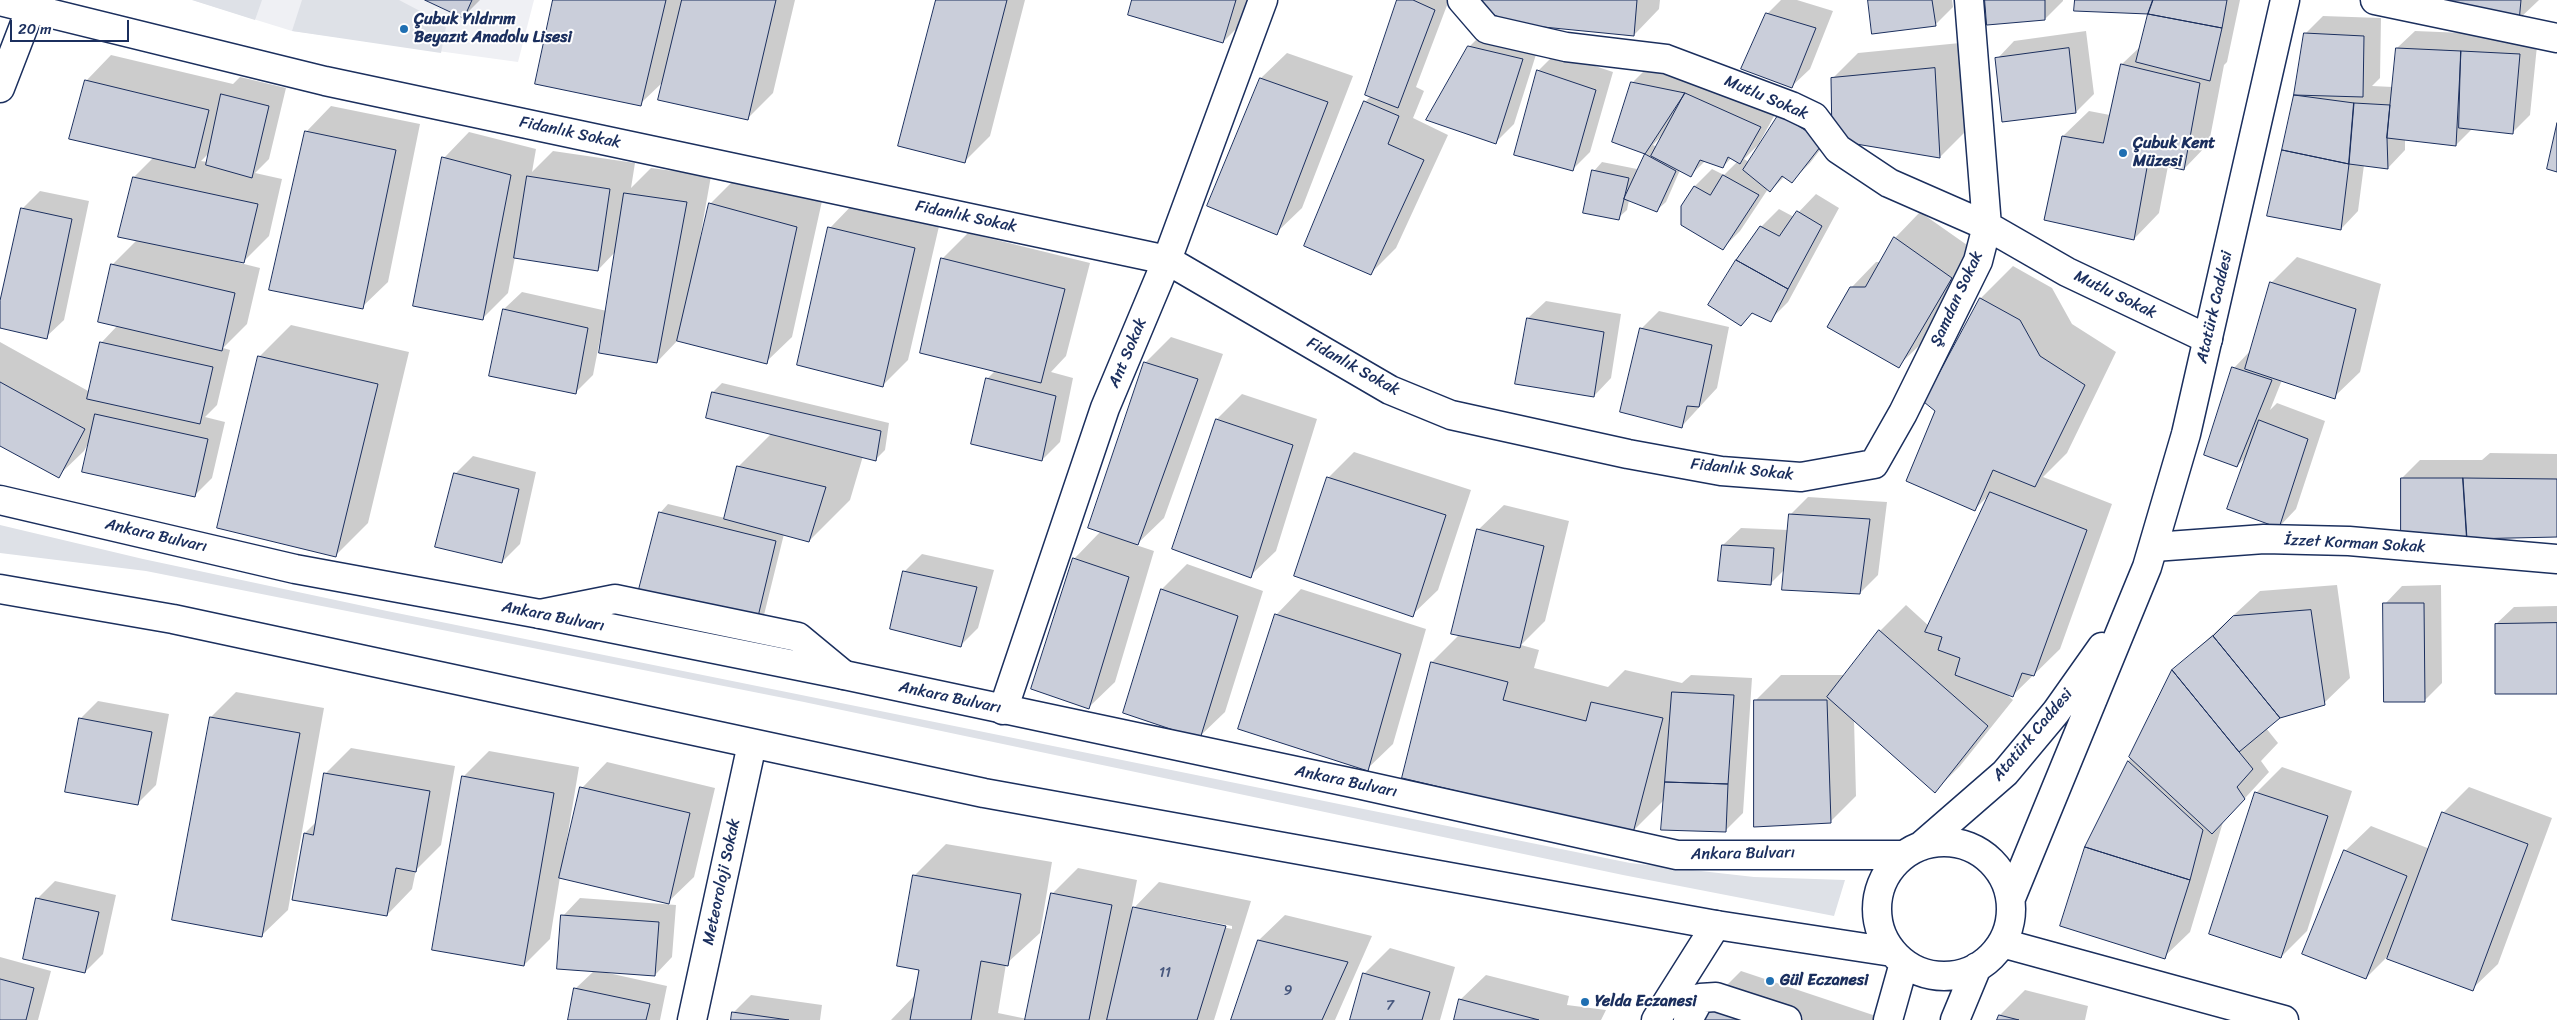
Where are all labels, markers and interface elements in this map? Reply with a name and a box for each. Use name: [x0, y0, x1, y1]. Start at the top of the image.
scale bar: [12, 10, 131, 42]
place label: Çubuk Yıldırım Beyazıt Anadolu Lisesi: [414, 10, 572, 48]
text: 20 m: [18, 16, 52, 42]
marker: Çubuk Yıldırım Beyazıt Anadolu Lisesi: [398, 23, 410, 35]
street label: Mutlu Sokak: [1721, 72, 1811, 124]
street label: Fidanlık Sokak: [518, 113, 622, 153]
place label: Çubuk Kent Müzesi: [2133, 134, 2215, 172]
marker: Çubuk Kent Müzesi: [2117, 147, 2129, 159]
street label: Fidanlık Sokak: [914, 197, 1018, 237]
street label: Şamdan Sokak: [1927, 248, 1987, 350]
street label: Atatürk Caddesi: [2193, 249, 2237, 365]
street label: Mutlu Sokak: [2071, 267, 2159, 323]
street label: Ant Sokak: [1105, 315, 1151, 391]
street label: Fidanlık Sokak: [1303, 334, 1403, 400]
street label: Fidanlık Sokak: [1690, 455, 1794, 485]
street label: Ankara Bulvarı: [103, 515, 209, 557]
street label: İzzet Korman Sokak: [2284, 531, 2426, 557]
street label: Ankara Bulvarı: [500, 598, 606, 636]
street label: Ankara Bulvarı: [897, 678, 1003, 718]
street label: Atatürk Caddesi: [1989, 685, 2077, 785]
street label: Ankara Bulvarı: [1293, 762, 1399, 802]
street label: Meteoroloji Sokak: [699, 817, 745, 947]
street label: Ankara Bulvarı: [1691, 843, 1795, 865]
house number: 11: [1159, 965, 1171, 981]
place label: Gül Eczanesi: [1780, 971, 1868, 991]
marker: Gül Eczanesi: [1764, 975, 1776, 987]
house number: 9: [1284, 983, 1292, 999]
place label: Yelda Eczanesi: [1595, 992, 1697, 1012]
marker: Yelda Eczanesi: [1579, 996, 1591, 1008]
house number: 7: [1386, 998, 1394, 1014]

